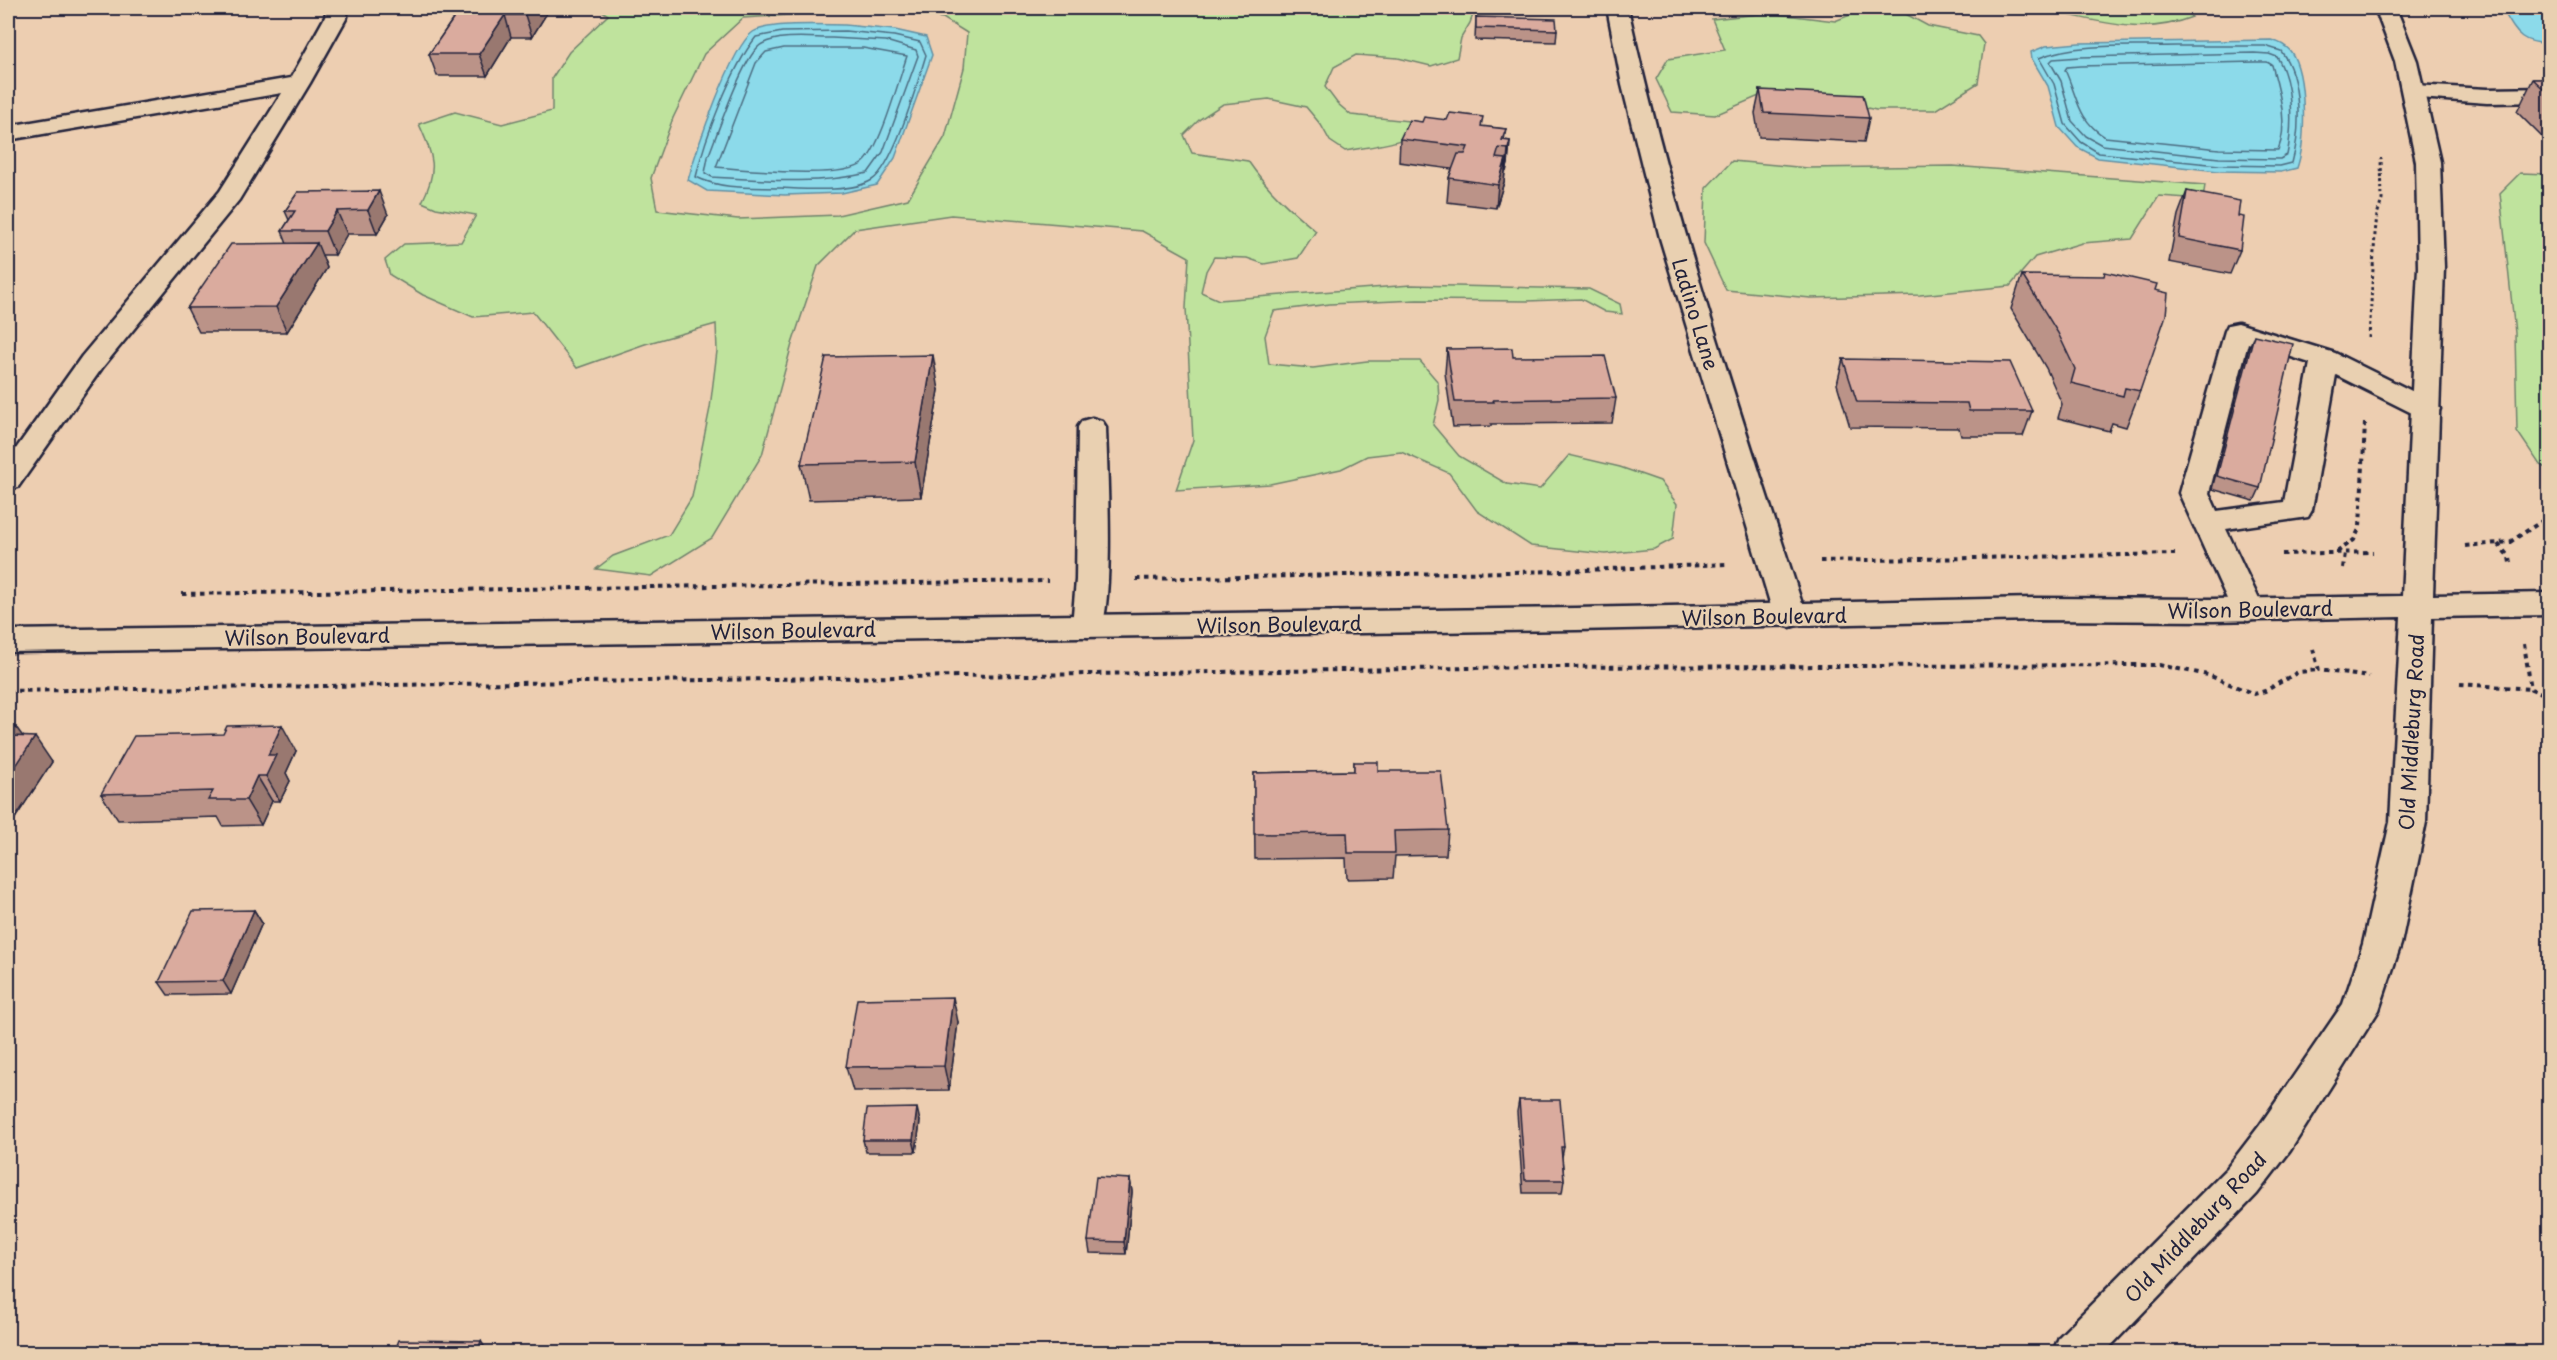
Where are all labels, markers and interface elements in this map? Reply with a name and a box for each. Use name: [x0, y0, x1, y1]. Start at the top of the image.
street label: Ladino Lane: [1665, 254, 1727, 374]
street label: Wilson Boulevard: [2167, 593, 2333, 625]
street label: Wilson Boulevard: [1681, 600, 1847, 632]
street label: Wilson Boulevard: [1196, 608, 1362, 640]
street label: Wilson Boulevard: [710, 614, 876, 646]
street label: Wilson Boulevard: [224, 620, 390, 652]
street label: Old Middleburg Road: [2391, 633, 2431, 831]
street label: Old Middleburg Road: [2117, 1145, 2273, 1309]

